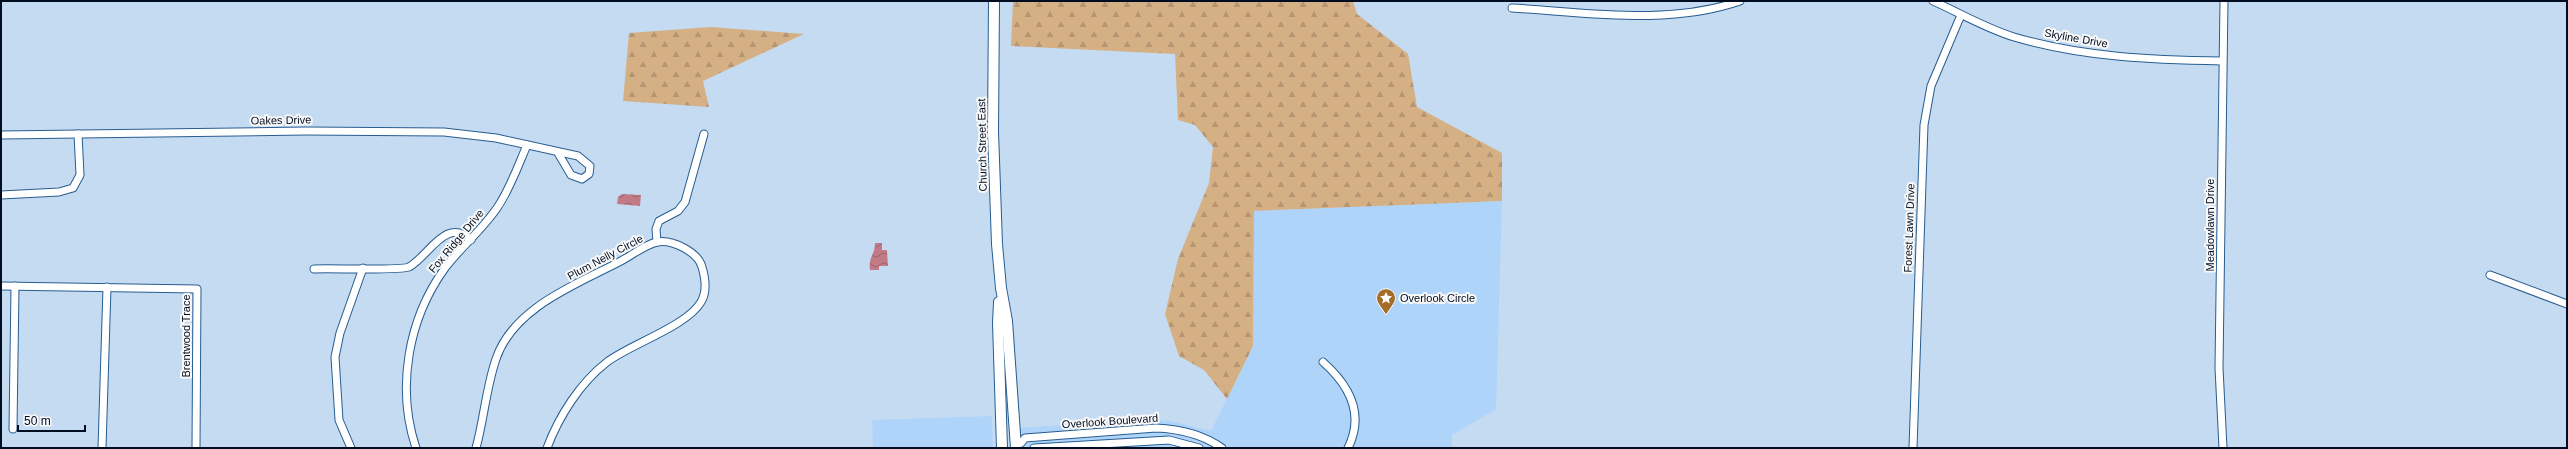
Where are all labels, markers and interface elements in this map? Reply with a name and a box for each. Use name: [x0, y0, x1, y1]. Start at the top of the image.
street label: Skyline Drive: [2043, 27, 2109, 49]
street label: Church Street East: [975, 98, 989, 192]
street label: Oakes Drive: [251, 113, 311, 127]
street label: Meadowlawn Drive: [2204, 179, 2216, 271]
street label: Forest Lawn Drive: [1901, 183, 1917, 273]
street label: Fox Ridge Drive: [426, 207, 486, 275]
street label: Plum Nelly Circle: [565, 232, 645, 282]
place icon: Overlook Circle: [1375, 287, 1397, 315]
place label: Overlook Circle: [1400, 292, 1475, 304]
street label: Brentwood Trace: [180, 294, 192, 378]
scale bar: [18, 407, 85, 433]
street label: Overlook Boulevard: [1061, 412, 1159, 430]
text: 50 m: [24, 414, 51, 428]

